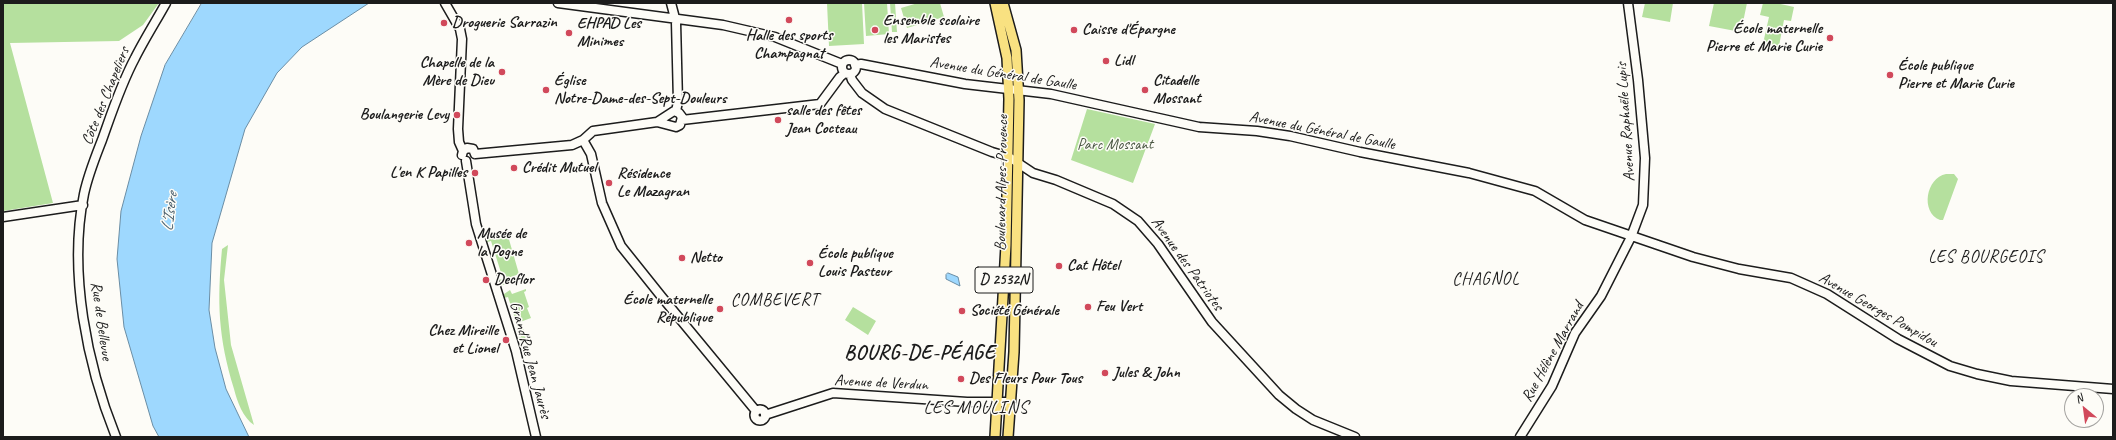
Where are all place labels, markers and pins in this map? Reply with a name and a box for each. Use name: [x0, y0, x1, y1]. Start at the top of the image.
place label: Ensemble scolaire les Maristes: [883, 11, 979, 49]
place label: Droguerie Sarrazin: [452, 13, 557, 33]
place label: EHPAD Les Minimes: [577, 14, 641, 52]
marker: Halle des sports Champagnat: [784, 15, 794, 25]
marker: Droguerie Sarrazin: [439, 18, 449, 28]
place label: École maternelle Pierre et Marie Curie: [1706, 19, 1822, 57]
place label: Caisse d'Épargne: [1082, 20, 1175, 40]
marker: Ensemble scolaire les Maristes: [870, 25, 880, 35]
marker: Caisse d'Épargne: [1069, 25, 1079, 35]
place label: Halle des sports Champagnat: [746, 26, 832, 64]
marker: EHPAD Les Minimes: [564, 28, 574, 38]
marker: École maternelle Pierre et Marie Curie: [1825, 33, 1835, 43]
place label: Lidl: [1114, 51, 1133, 71]
place label: Chapelle de la Mère de Dieu: [420, 53, 494, 91]
marker: Lidl: [1101, 56, 1111, 66]
place label: École publique Pierre et Marie Curie: [1898, 56, 2014, 94]
marker: Chapelle de la Mère de Dieu: [497, 67, 507, 77]
marker: École publique Pierre et Marie Curie: [1885, 70, 1895, 80]
place label: Église Notre-Dame-des-Sept-Douleurs: [554, 71, 726, 109]
place label: Citadelle Mossant: [1153, 71, 1201, 109]
marker: Église Notre-Dame-des-Sept-Douleurs: [541, 85, 551, 95]
marker: Citadelle Mossant: [1140, 85, 1150, 95]
place label: salle des fêtes Jean Cocteau: [786, 101, 861, 139]
place label: Boulangerie Levy: [360, 105, 449, 125]
marker: Boulangerie Levy: [452, 110, 462, 120]
marker: salle des fêtes Jean Cocteau: [773, 115, 783, 125]
place label: Crédit Mutuel: [522, 158, 596, 178]
place label: L'en K Papilles: [390, 163, 467, 183]
marker: Crédit Mutuel: [509, 163, 519, 173]
place label: Résidence Le Mazagran: [617, 164, 689, 202]
marker: L'en K Papilles: [470, 168, 480, 178]
marker: Résidence Le Mazagran: [604, 178, 614, 188]
place label: Musée de la Pogne: [477, 224, 526, 262]
marker: Musée de la Pogne: [464, 238, 474, 248]
place label: École publique Louis Pasteur: [818, 244, 893, 282]
place label: Netto: [690, 248, 722, 268]
marker: Netto: [677, 253, 687, 263]
place label: Cat Hôtel: [1067, 256, 1119, 276]
marker: École publique Louis Pasteur: [805, 258, 815, 268]
marker: Cat Hôtel: [1054, 261, 1064, 271]
place label: Decflor: [494, 270, 534, 290]
marker: Decflor: [481, 275, 491, 285]
place label: École maternelle République: [623, 290, 712, 328]
place label: Feu Vert: [1096, 297, 1142, 317]
place label: Société Générale: [970, 301, 1059, 321]
marker: Feu Vert: [1083, 302, 1093, 312]
marker: École maternelle République: [715, 304, 725, 314]
marker: Société Générale: [957, 306, 967, 316]
place label: Chez Mireille et Lionel: [428, 321, 498, 359]
marker: Chez Mireille et Lionel: [501, 335, 511, 345]
place label: Jules & John: [1113, 363, 1180, 383]
marker: Jules & John: [1100, 368, 1110, 378]
place label: Des Fleurs Pour Tous: [969, 369, 1082, 389]
marker: Des Fleurs Pour Tous: [956, 374, 966, 384]

